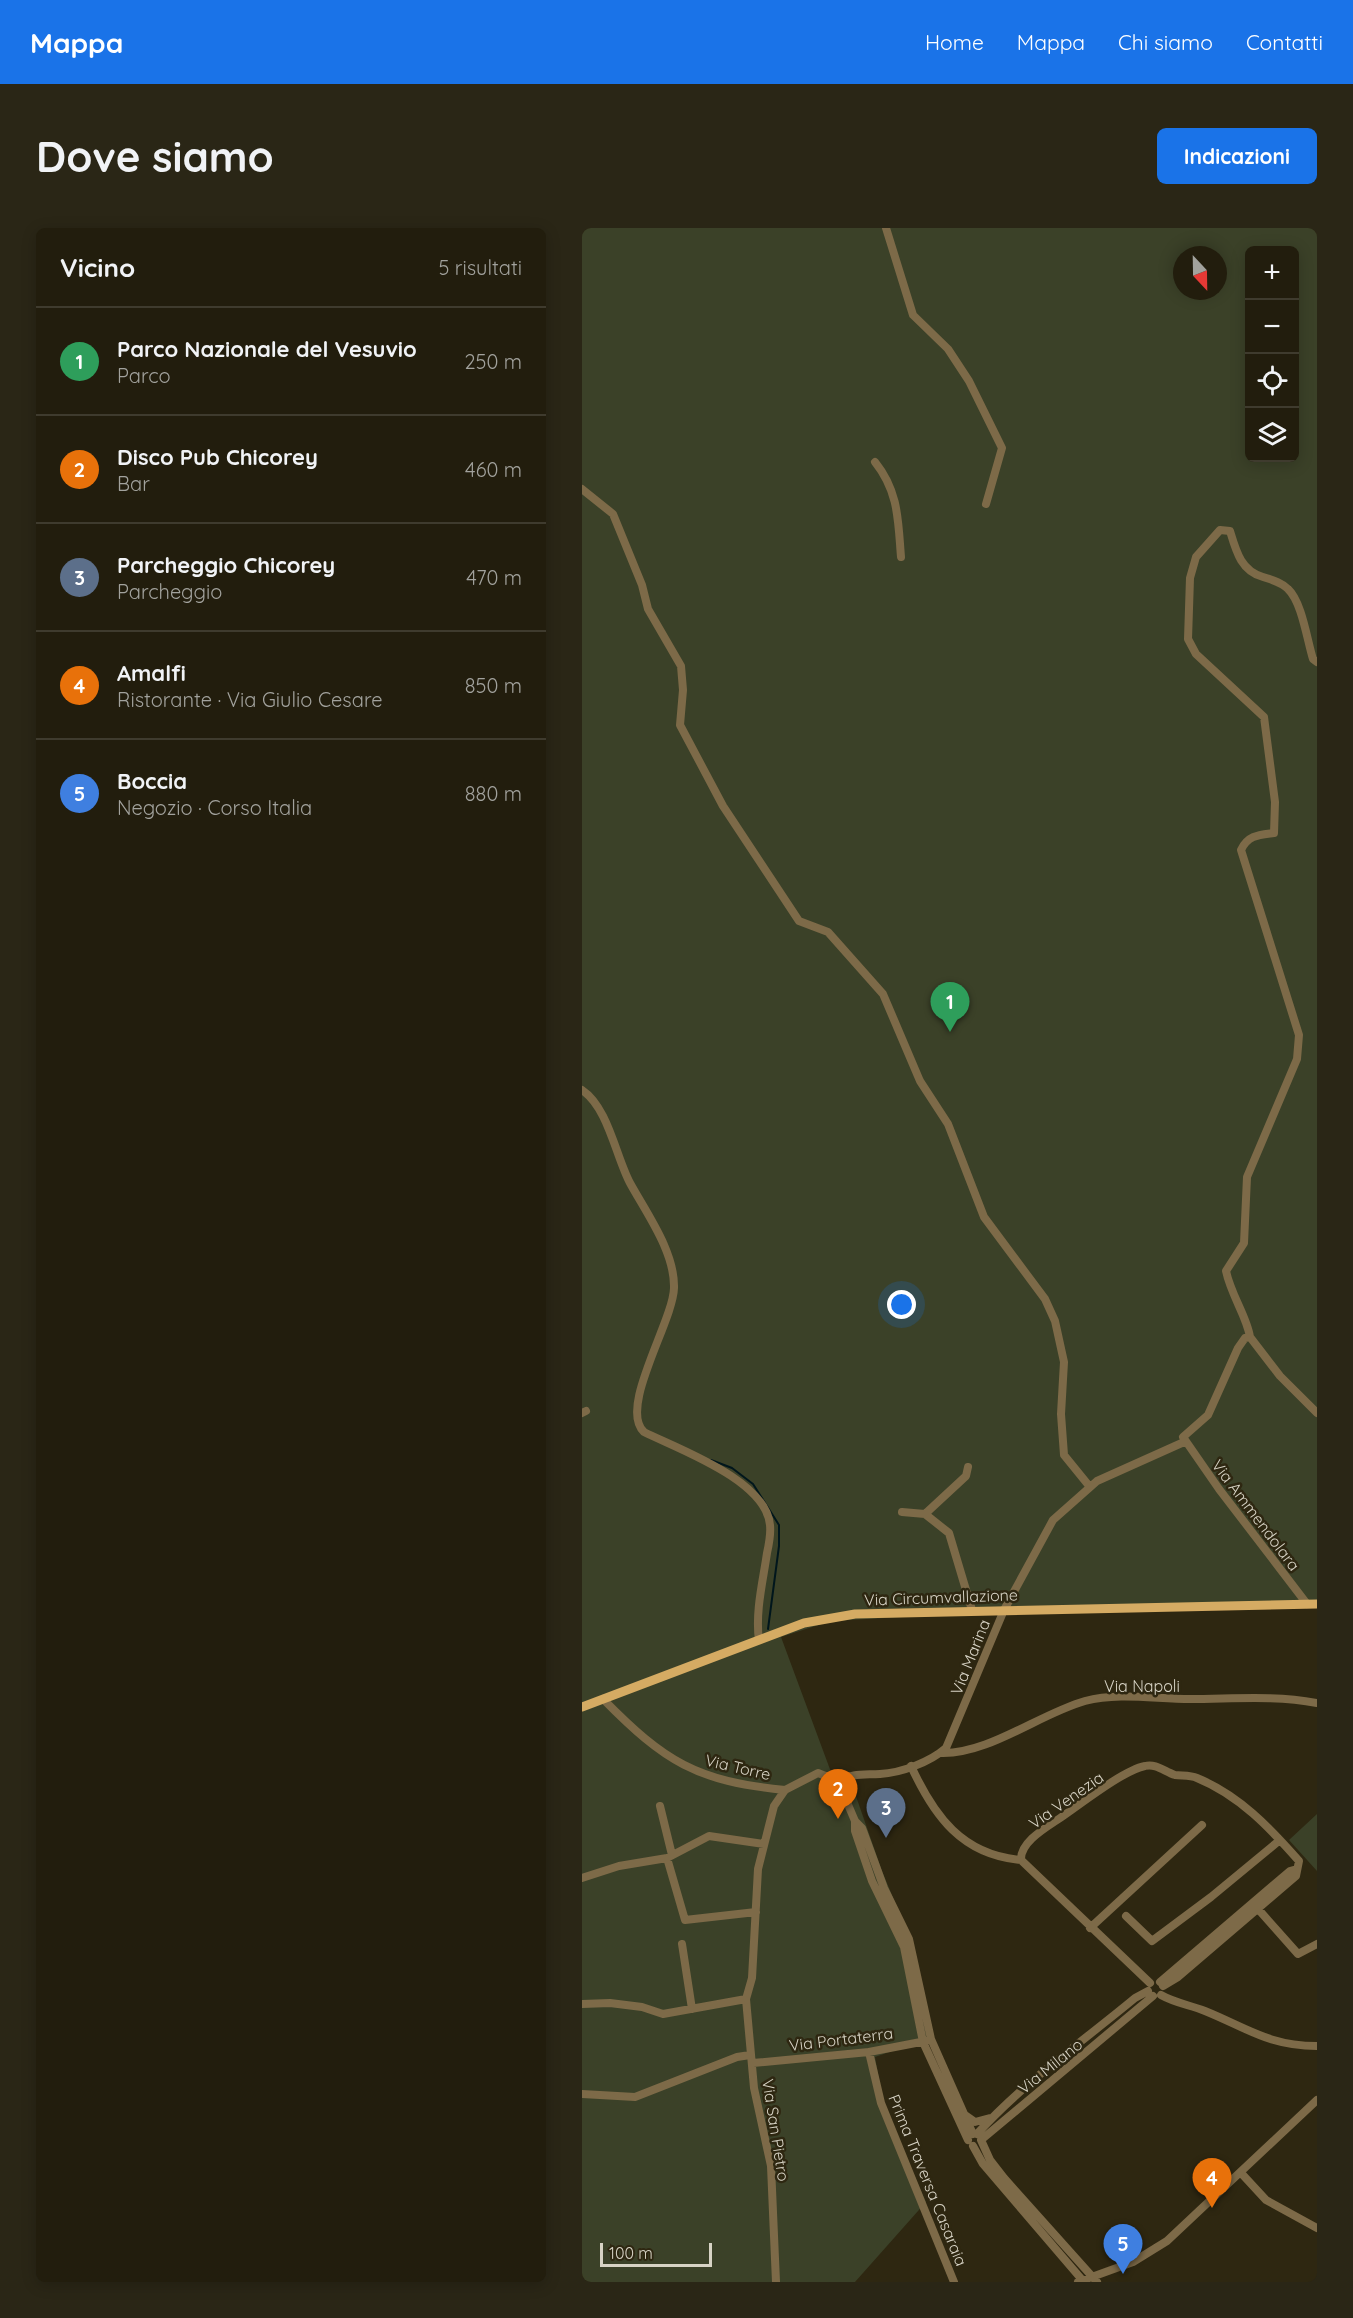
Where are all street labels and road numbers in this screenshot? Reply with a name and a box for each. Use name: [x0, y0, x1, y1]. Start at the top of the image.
street label: Via Ammendolara: [1208, 1455, 1304, 1575]
street label: Via Circumvallazione: [864, 1584, 1018, 1610]
street label: Via Marina: [946, 1616, 994, 1698]
street label: Via Napoli: [1104, 1676, 1180, 1696]
street label: Via Torre: [703, 1750, 773, 1784]
street label: Via Venezia: [1025, 1767, 1107, 1833]
street label: Via Portaterra: [788, 2023, 894, 2055]
street label: Via Milano: [1014, 2034, 1086, 2098]
street label: Via San Pietro: [758, 2077, 794, 2183]
street label: Prima Traversa Casaraia: [884, 2091, 972, 2269]

